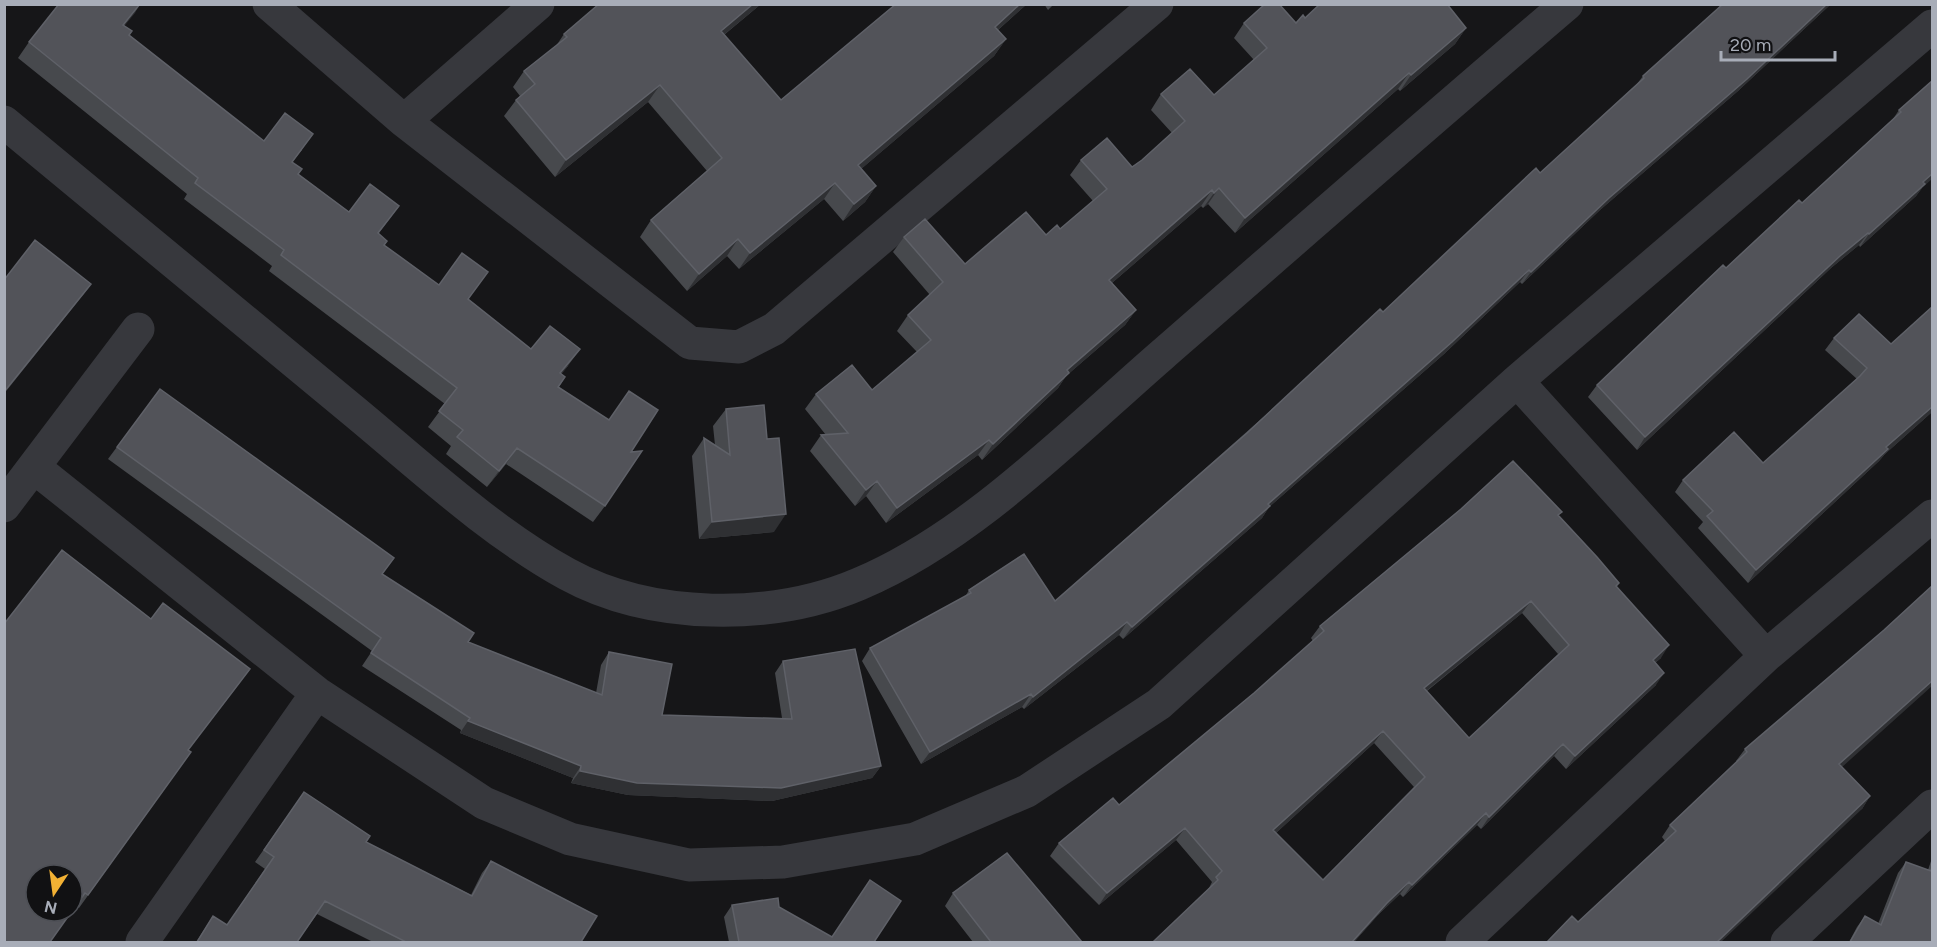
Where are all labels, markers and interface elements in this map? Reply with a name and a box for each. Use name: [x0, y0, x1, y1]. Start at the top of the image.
scale bar: [1721, 24, 1835, 62]
text: 20 m: [1730, 34, 1771, 56]
north arrow: [24, 863, 84, 923]
text: N: [43, 896, 59, 918]

